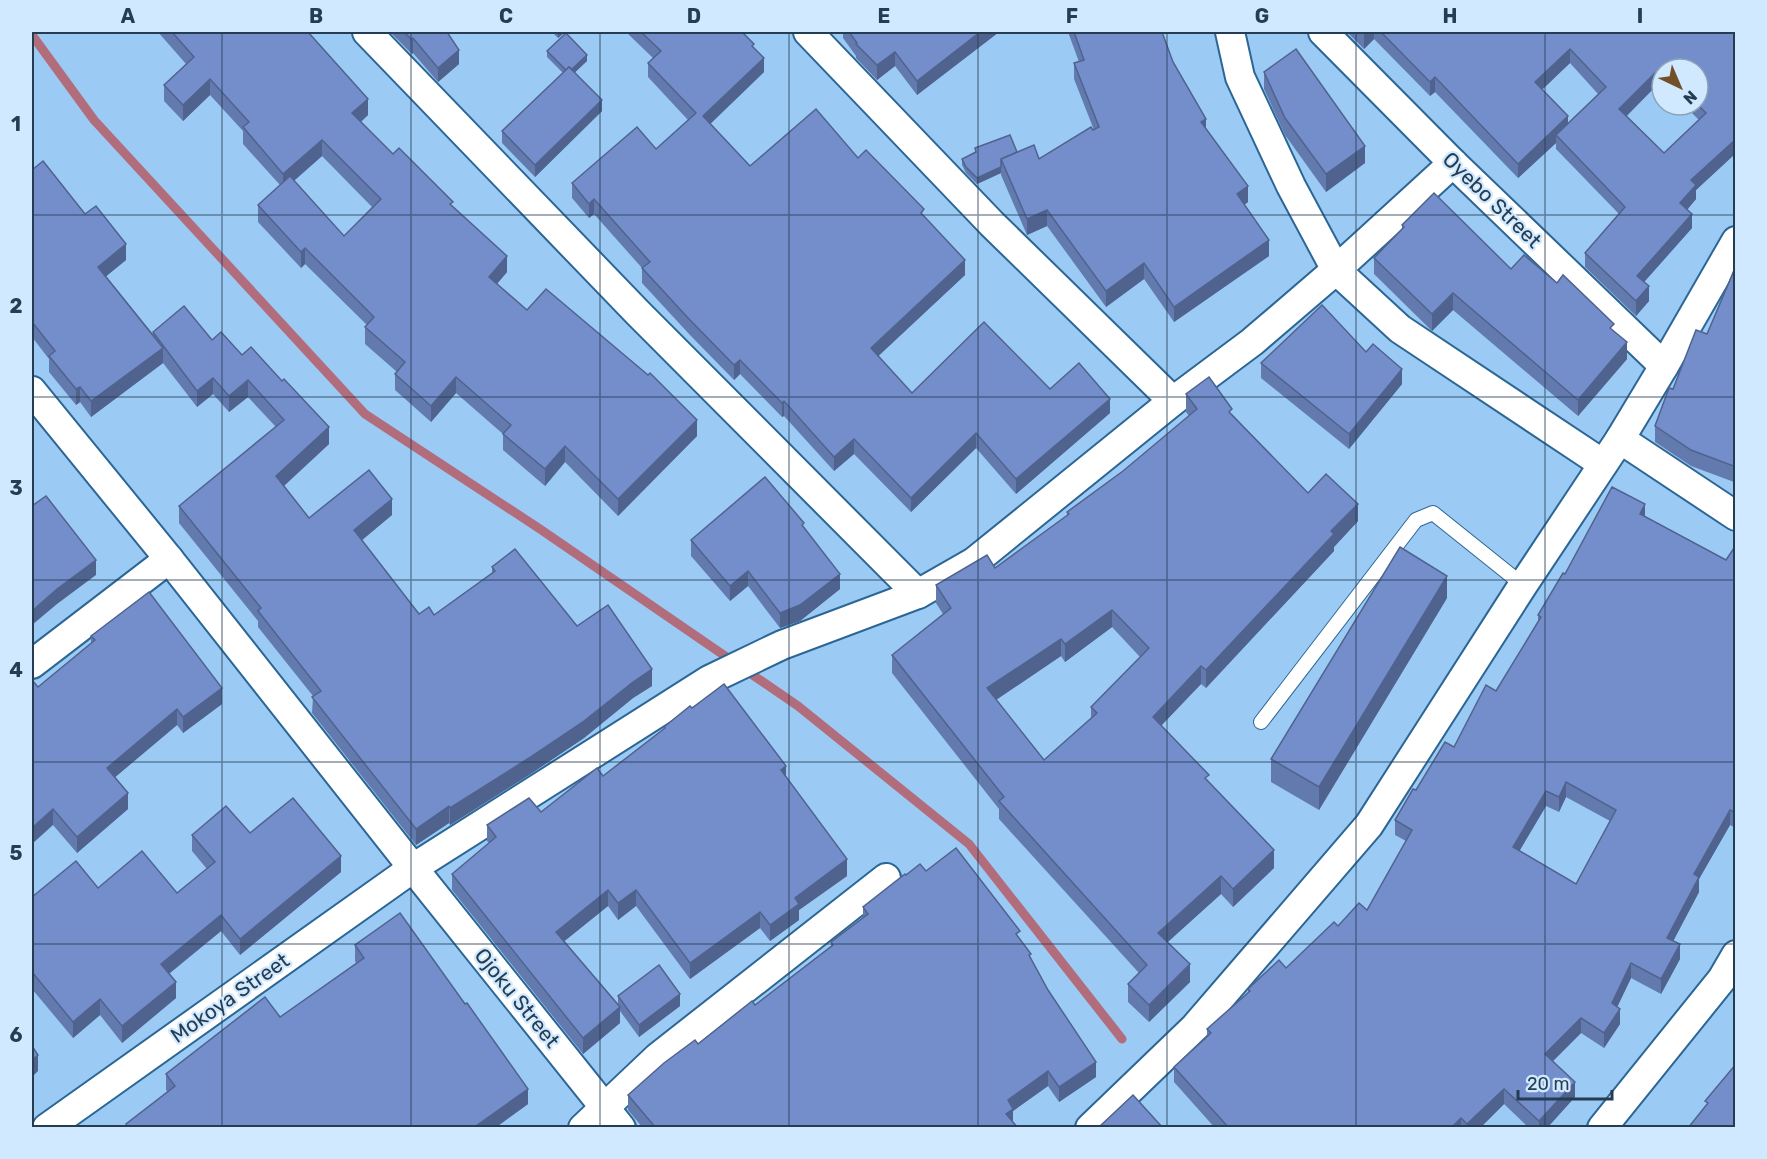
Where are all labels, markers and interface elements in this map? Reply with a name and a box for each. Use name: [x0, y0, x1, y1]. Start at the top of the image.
text: A: [121, 4, 136, 28]
text: B: [309, 4, 323, 28]
text: C: [499, 4, 513, 28]
text: D: [687, 4, 701, 28]
text: E: [878, 4, 890, 28]
text: F: [1066, 4, 1078, 28]
text: G: [1255, 4, 1269, 28]
text: H: [1443, 4, 1457, 28]
text: I: [1637, 4, 1643, 28]
north arrow: [1650, 57, 1710, 117]
text: N: [1679, 87, 1701, 108]
text: 1: [11, 112, 21, 136]
street label: Oyebo Street: [1438, 146, 1547, 253]
text: 2: [10, 294, 23, 318]
text: 3: [9, 476, 23, 500]
text: 4: [9, 658, 23, 682]
text: 5: [10, 841, 23, 865]
street label: Ojoku Street: [470, 943, 565, 1053]
street label: Mokoya Street: [165, 947, 294, 1048]
text: 6: [9, 1023, 23, 1047]
scale bar: [1518, 1063, 1612, 1101]
text: 20 m: [1527, 1073, 1569, 1095]

